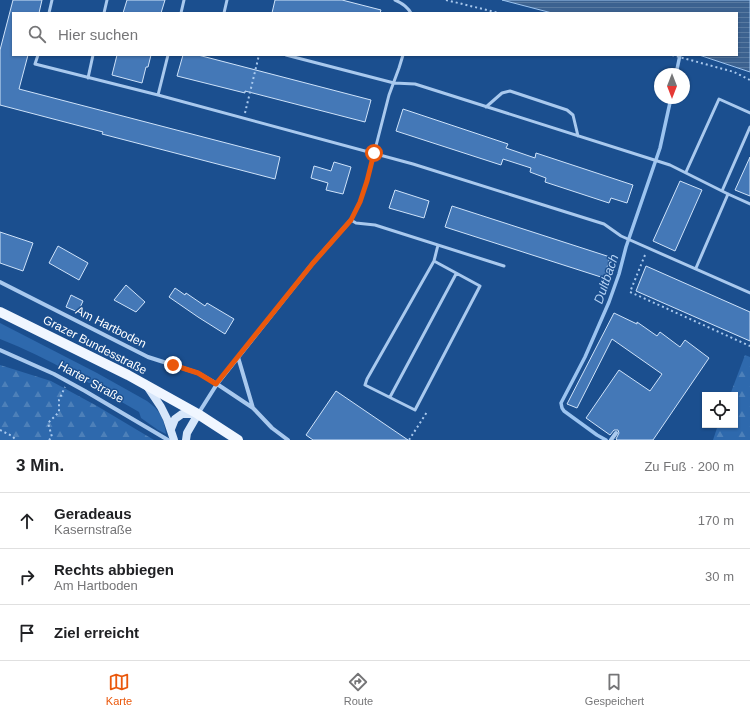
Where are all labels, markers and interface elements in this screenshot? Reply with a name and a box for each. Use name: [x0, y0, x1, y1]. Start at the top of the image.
search box: [12, 12, 738, 56]
icon: search: [26, 23, 48, 45]
text: Hier suchen: [58, 26, 138, 43]
north arrow: [654, 68, 690, 104]
route start: [365, 144, 383, 162]
water label: Dultbach: [591, 252, 621, 306]
street label: Am Hartboden: [73, 303, 149, 351]
street label: Grazer Bundesstraße: [41, 313, 150, 377]
route end: [164, 356, 182, 374]
street label: Harter Straße: [56, 358, 126, 406]
map controls: [702, 392, 738, 428]
button: locate: [702, 392, 738, 428]
text: 3 Min.: [16, 456, 64, 475]
text: Zu Fuß · 200 m: [644, 459, 734, 474]
text: Geradeaus: [54, 505, 132, 522]
icon: ahead: [16, 510, 38, 532]
text: 170 m: [698, 513, 734, 528]
text: Kasernstraße: [54, 522, 132, 537]
text: Rechts abbiegen: [54, 561, 174, 578]
icon: right: [16, 566, 38, 588]
text: 30 m: [705, 569, 734, 584]
text: Am Hartboden: [54, 578, 138, 593]
icon: arrive: [16, 622, 38, 644]
text: Ziel erreicht: [54, 624, 139, 641]
tab: Karte: [106, 671, 132, 707]
tab: Route: [344, 671, 373, 707]
tab: Gespeichert: [585, 671, 644, 707]

